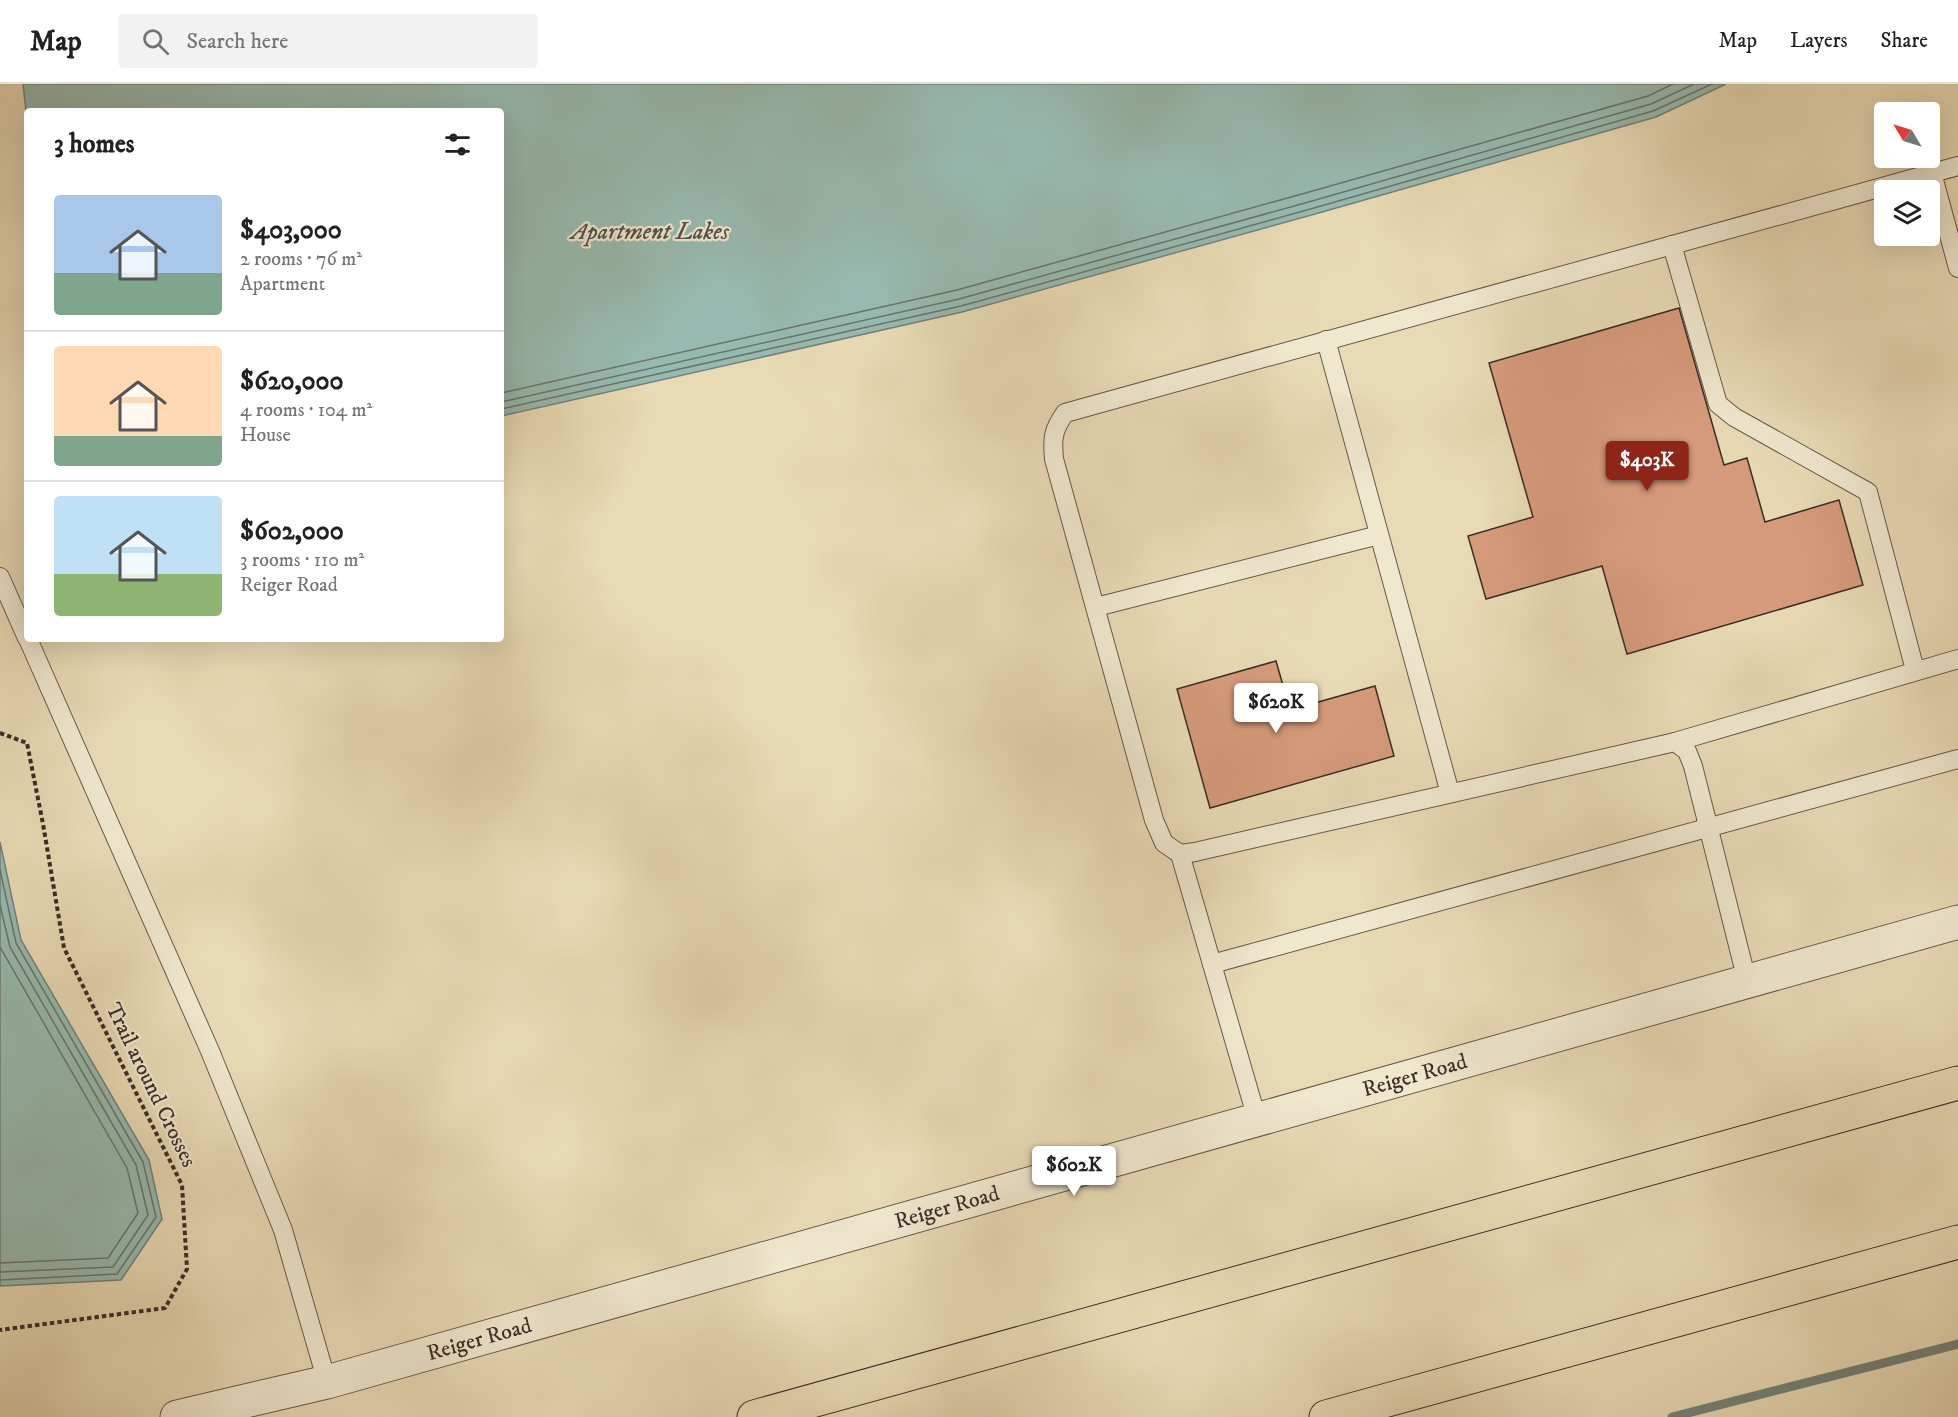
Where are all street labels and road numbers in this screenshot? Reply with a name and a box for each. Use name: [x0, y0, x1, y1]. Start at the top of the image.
street label: Trail around Crosses: [100, 998, 202, 1172]
street label: Reiger Road: [1359, 1048, 1470, 1103]
street label: Reiger Road: [891, 1180, 1002, 1235]
street label: Reiger Road: [424, 1312, 535, 1367]

